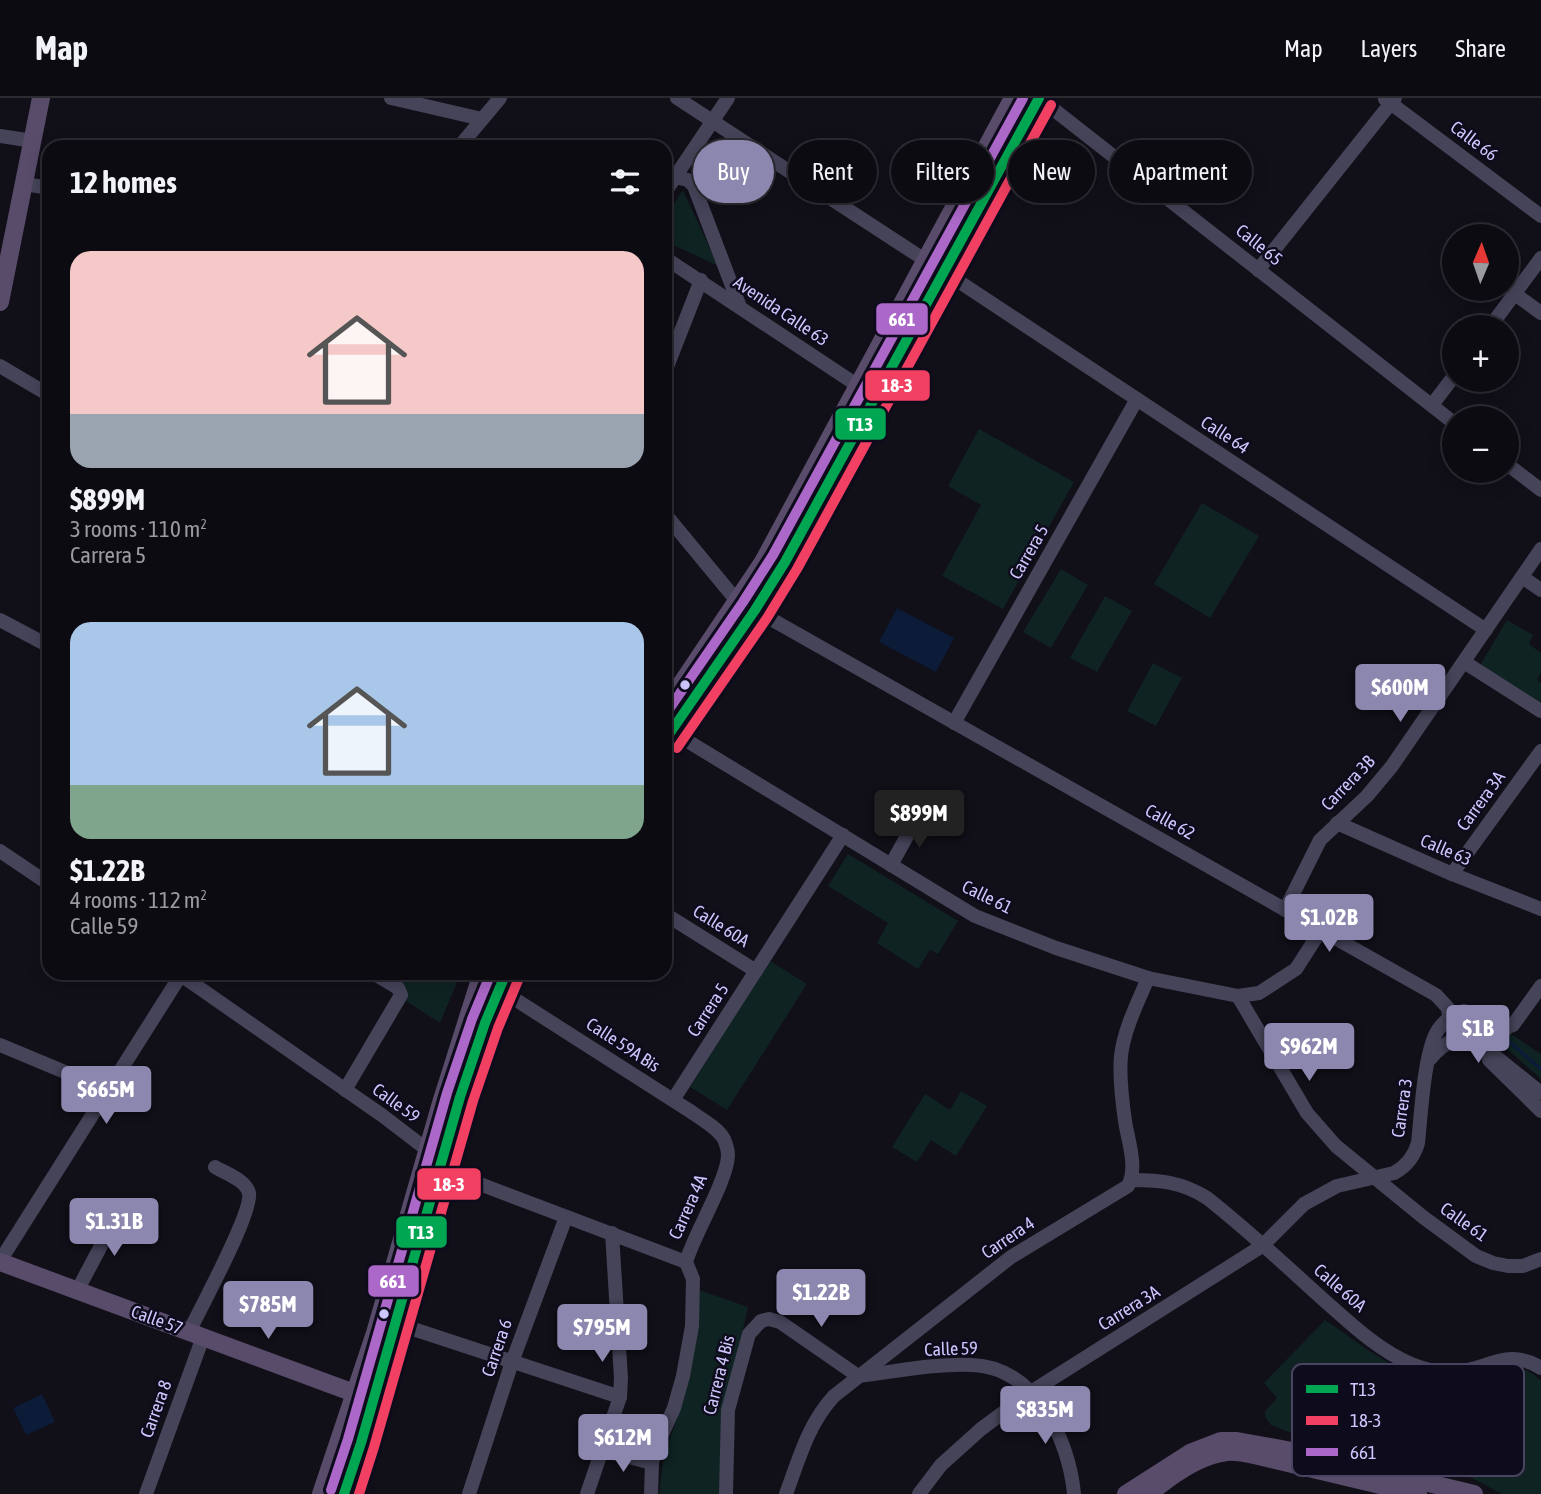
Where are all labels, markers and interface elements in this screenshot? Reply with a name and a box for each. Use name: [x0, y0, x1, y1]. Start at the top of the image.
text: Map: [35, 29, 88, 67]
text: Map: [1284, 35, 1323, 62]
text: Layers: [1361, 35, 1417, 62]
text: Share: [1455, 35, 1506, 62]
street label: Calle 66: [1447, 116, 1502, 165]
chip: Buy: [693, 140, 774, 203]
chip: Rent: [788, 140, 877, 203]
chip: Filters: [891, 140, 994, 203]
chip: New: [1008, 140, 1095, 203]
chip: Apartment: [1109, 140, 1252, 203]
icon: filters: [606, 163, 644, 201]
text: 12 homes: [70, 165, 177, 199]
street label: Calle 65: [1232, 220, 1287, 270]
north arrow: [1442, 224, 1519, 301]
map controls: [1442, 224, 1519, 483]
street label: Avenida Calle 63: [730, 271, 833, 350]
icon: home: [294, 297, 420, 423]
line badge: 661: [875, 302, 929, 336]
text: 661: [889, 308, 915, 330]
button: +: [1442, 315, 1519, 392]
line badge: 18-3: [864, 369, 931, 402]
text: 18-3: [881, 374, 913, 396]
button: −: [1442, 406, 1519, 483]
line badge: T13: [834, 407, 887, 441]
street label: Calle 64: [1197, 411, 1253, 458]
text: T13: [847, 413, 873, 435]
text: $899M: [70, 482, 145, 516]
text: 3 rooms · 110 m²: [70, 516, 207, 542]
street label: Carrera 5: [1005, 521, 1053, 583]
text: Carrera 5: [70, 542, 146, 568]
pin: $600M: [1351, 664, 1449, 724]
icon: home: [294, 668, 420, 794]
text: $600M: [1371, 674, 1429, 700]
unlabelled marker: [678, 678, 692, 692]
street label: Carrera 3B: [1316, 751, 1379, 814]
street label: Carrera 3A: [1452, 767, 1509, 835]
pin: $899M: [870, 790, 968, 850]
street label: Calle 62: [1142, 799, 1199, 844]
text: $899M: [890, 800, 948, 826]
street label: Calle 63: [1418, 829, 1475, 870]
text: $1.22B: [70, 853, 144, 887]
street label: Calle 61: [959, 875, 1016, 918]
text: 4 rooms · 112 m²: [70, 887, 207, 913]
pin: $1.02B: [1272, 894, 1386, 954]
street label: Calle 60A: [689, 900, 753, 951]
text: $1.02B: [1300, 904, 1358, 930]
text: Calle 59: [70, 913, 138, 939]
street label: Carrera 5: [683, 979, 733, 1040]
pin: $1B: [1444, 1006, 1512, 1065]
street label: Calle 59A Bis: [582, 1013, 664, 1076]
text: $1B: [1462, 1015, 1494, 1041]
pin: $962M: [1260, 1024, 1358, 1083]
text: $962M: [1280, 1033, 1338, 1059]
pin: $665M: [57, 1066, 155, 1126]
text: $665M: [77, 1076, 135, 1102]
street label: Carrera 3: [1387, 1077, 1416, 1139]
street label: Calle 59: [369, 1078, 424, 1127]
line badge: 18-3: [416, 1167, 482, 1201]
street label: Carrera 4A: [664, 1171, 711, 1242]
text: 18-3: [433, 1173, 465, 1195]
pin: $1.31B: [57, 1198, 171, 1258]
street label: Calle 61: [1436, 1198, 1492, 1246]
text: $1.31B: [85, 1208, 143, 1234]
street label: Carrera 4: [977, 1212, 1038, 1263]
line badge: T13: [395, 1215, 448, 1249]
text: T13: [408, 1221, 434, 1243]
street label: Calle 60A: [1310, 1259, 1371, 1316]
line badge: 661: [367, 1264, 420, 1298]
text: 661: [380, 1270, 406, 1292]
pin: $1.22B: [764, 1270, 878, 1329]
text: $1.22B: [792, 1279, 850, 1305]
street label: Carrera 3A: [1094, 1280, 1163, 1335]
pin: $785M: [219, 1282, 317, 1341]
text: $785M: [239, 1291, 297, 1317]
street label: Calle 57: [128, 1301, 186, 1339]
pin: $795M: [553, 1304, 651, 1364]
unlabelled marker: [377, 1307, 391, 1321]
text: $795M: [573, 1314, 631, 1340]
street label: Carrera 6: [477, 1316, 516, 1379]
street label: Carrera 4 Bis: [699, 1333, 739, 1417]
street label: Calle 59: [924, 1337, 978, 1360]
legend: [1292, 1364, 1524, 1476]
street label: Carrera 8: [135, 1377, 176, 1440]
text: T13: [1350, 1378, 1376, 1400]
pin: $835M: [996, 1386, 1094, 1446]
text: $835M: [1016, 1396, 1074, 1422]
text: 18-3: [1350, 1409, 1382, 1431]
pin: $612M: [574, 1414, 672, 1474]
text: $612M: [594, 1424, 652, 1450]
text: 661: [1350, 1441, 1377, 1463]

